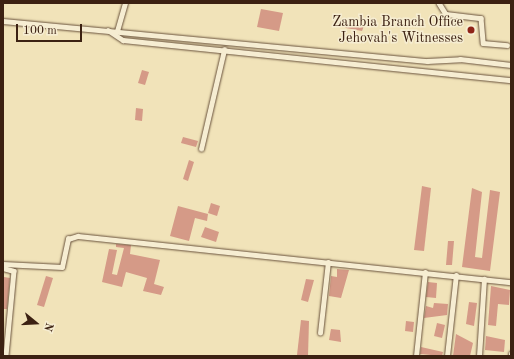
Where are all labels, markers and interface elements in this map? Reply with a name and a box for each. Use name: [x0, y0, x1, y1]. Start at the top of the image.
place label: Zambia Branch Office Jehovah's Witnesses: [332, 14, 463, 46]
scale bar: [18, 16, 84, 42]
text: 100 m: [23, 25, 57, 37]
marker: Zambia Branch Office Jehovah's Witnesses: [466, 25, 476, 35]
north arrow: [16, 303, 56, 343]
text: N: [41, 321, 54, 333]

